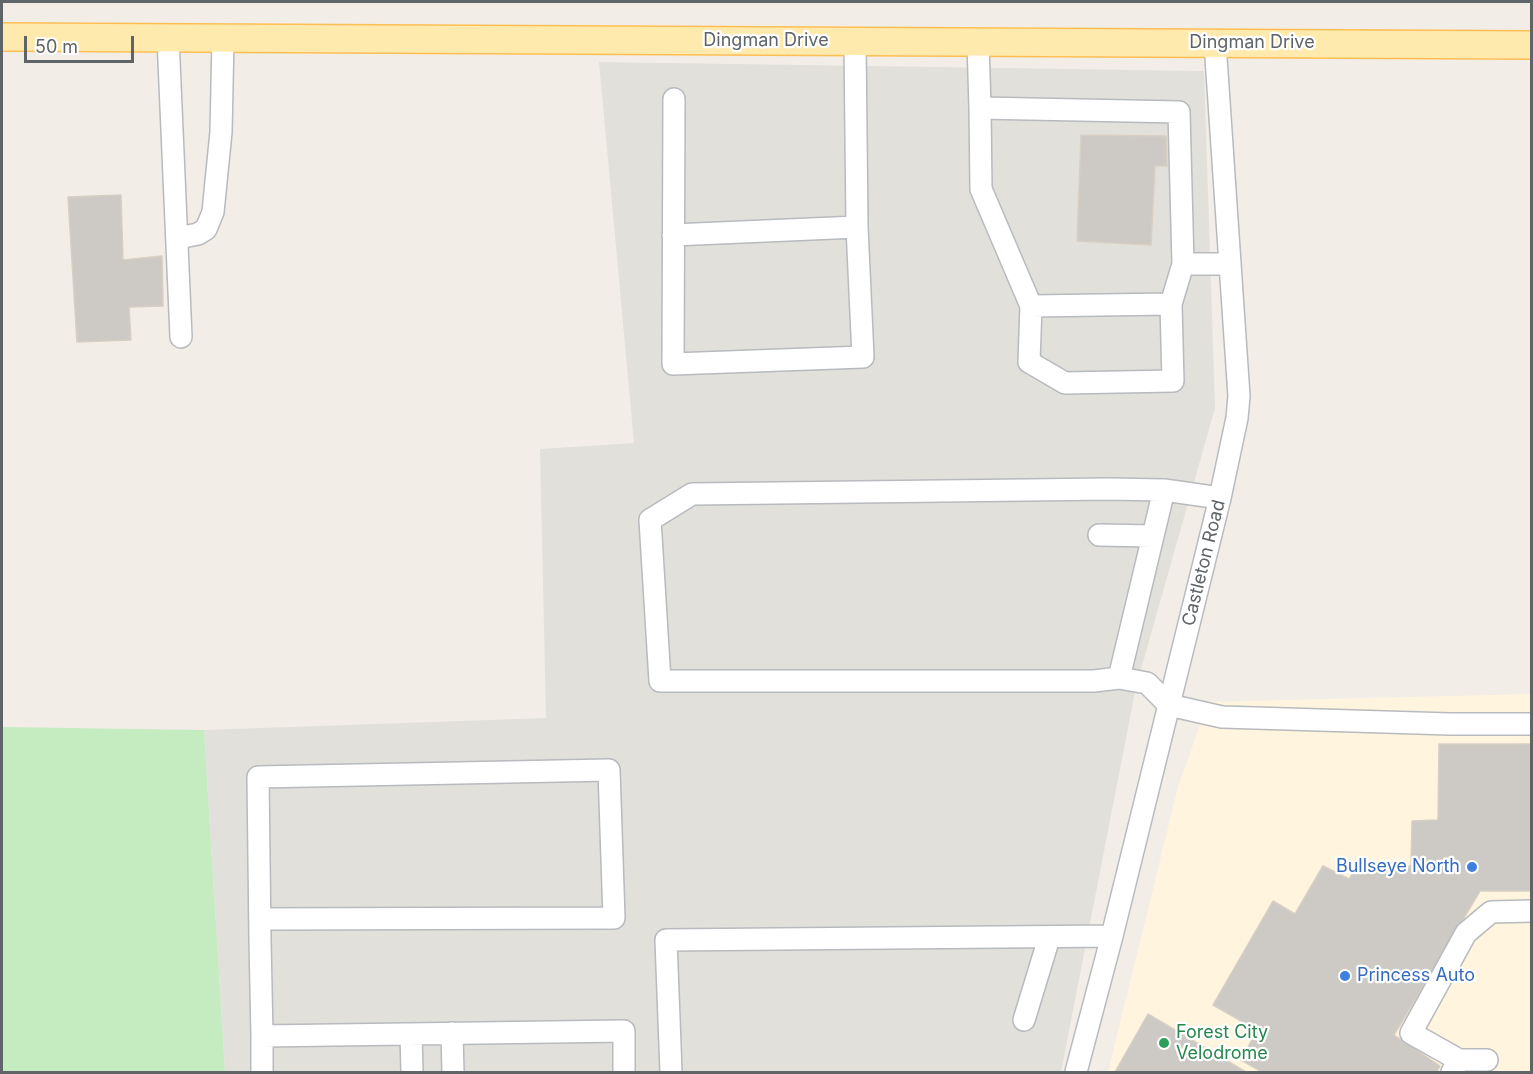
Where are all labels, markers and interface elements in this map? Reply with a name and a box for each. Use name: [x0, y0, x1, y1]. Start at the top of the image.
scale bar: [27, 24, 136, 62]
street label: Dingman Drive: [703, 30, 829, 52]
street label: Dingman Drive: [1189, 32, 1315, 54]
text: 50 m: [35, 36, 78, 57]
street label: Castleton Road: [1178, 498, 1230, 628]
place label: Bullseye North: [1336, 856, 1460, 878]
marker: Bullseye North: [1465, 860, 1479, 874]
place label: Princess Auto: [1357, 965, 1475, 987]
marker: Princess Auto: [1338, 969, 1352, 983]
place label: Forest City Velodrome: [1176, 1022, 1268, 1064]
marker: Forest City Velodrome: [1157, 1036, 1171, 1050]

